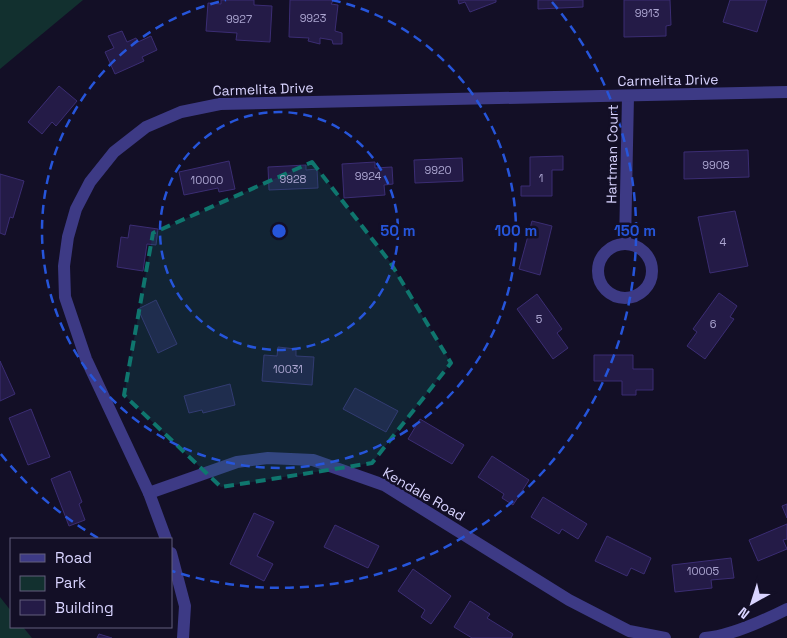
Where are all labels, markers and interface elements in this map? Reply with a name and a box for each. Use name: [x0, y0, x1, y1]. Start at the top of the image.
house number: 9913: [635, 6, 660, 20]
house number: 9923: [300, 11, 327, 25]
house number: 9927: [226, 12, 252, 26]
street label: Carmelita Drive: [617, 70, 719, 90]
street label: Carmelita Drive: [212, 78, 314, 100]
street label: Hartman Court: [602, 104, 622, 204]
house number: 9908: [702, 158, 730, 172]
house number: 9920: [424, 163, 452, 177]
house number: 9924: [355, 169, 381, 183]
house number: 1: [539, 171, 543, 185]
house number: 9928: [280, 172, 307, 186]
house number: 10000: [191, 173, 223, 187]
text: 50 m: [380, 221, 416, 240]
text: 100 m: [495, 221, 537, 240]
text: 150 m: [614, 221, 656, 240]
centre of rings: [270, 222, 288, 240]
house number: 4: [720, 235, 727, 249]
house number: 5: [536, 312, 543, 326]
house number: 6: [710, 317, 717, 331]
house number: 10031: [273, 362, 303, 376]
street label: Kendale Road: [380, 463, 468, 525]
legend: [10, 538, 172, 628]
text: Road: [55, 548, 92, 567]
house number: 10005: [687, 564, 720, 578]
text: Park: [55, 573, 86, 592]
north arrow: [727, 578, 777, 628]
text: Building: [55, 598, 114, 617]
text: N: [735, 603, 753, 623]

